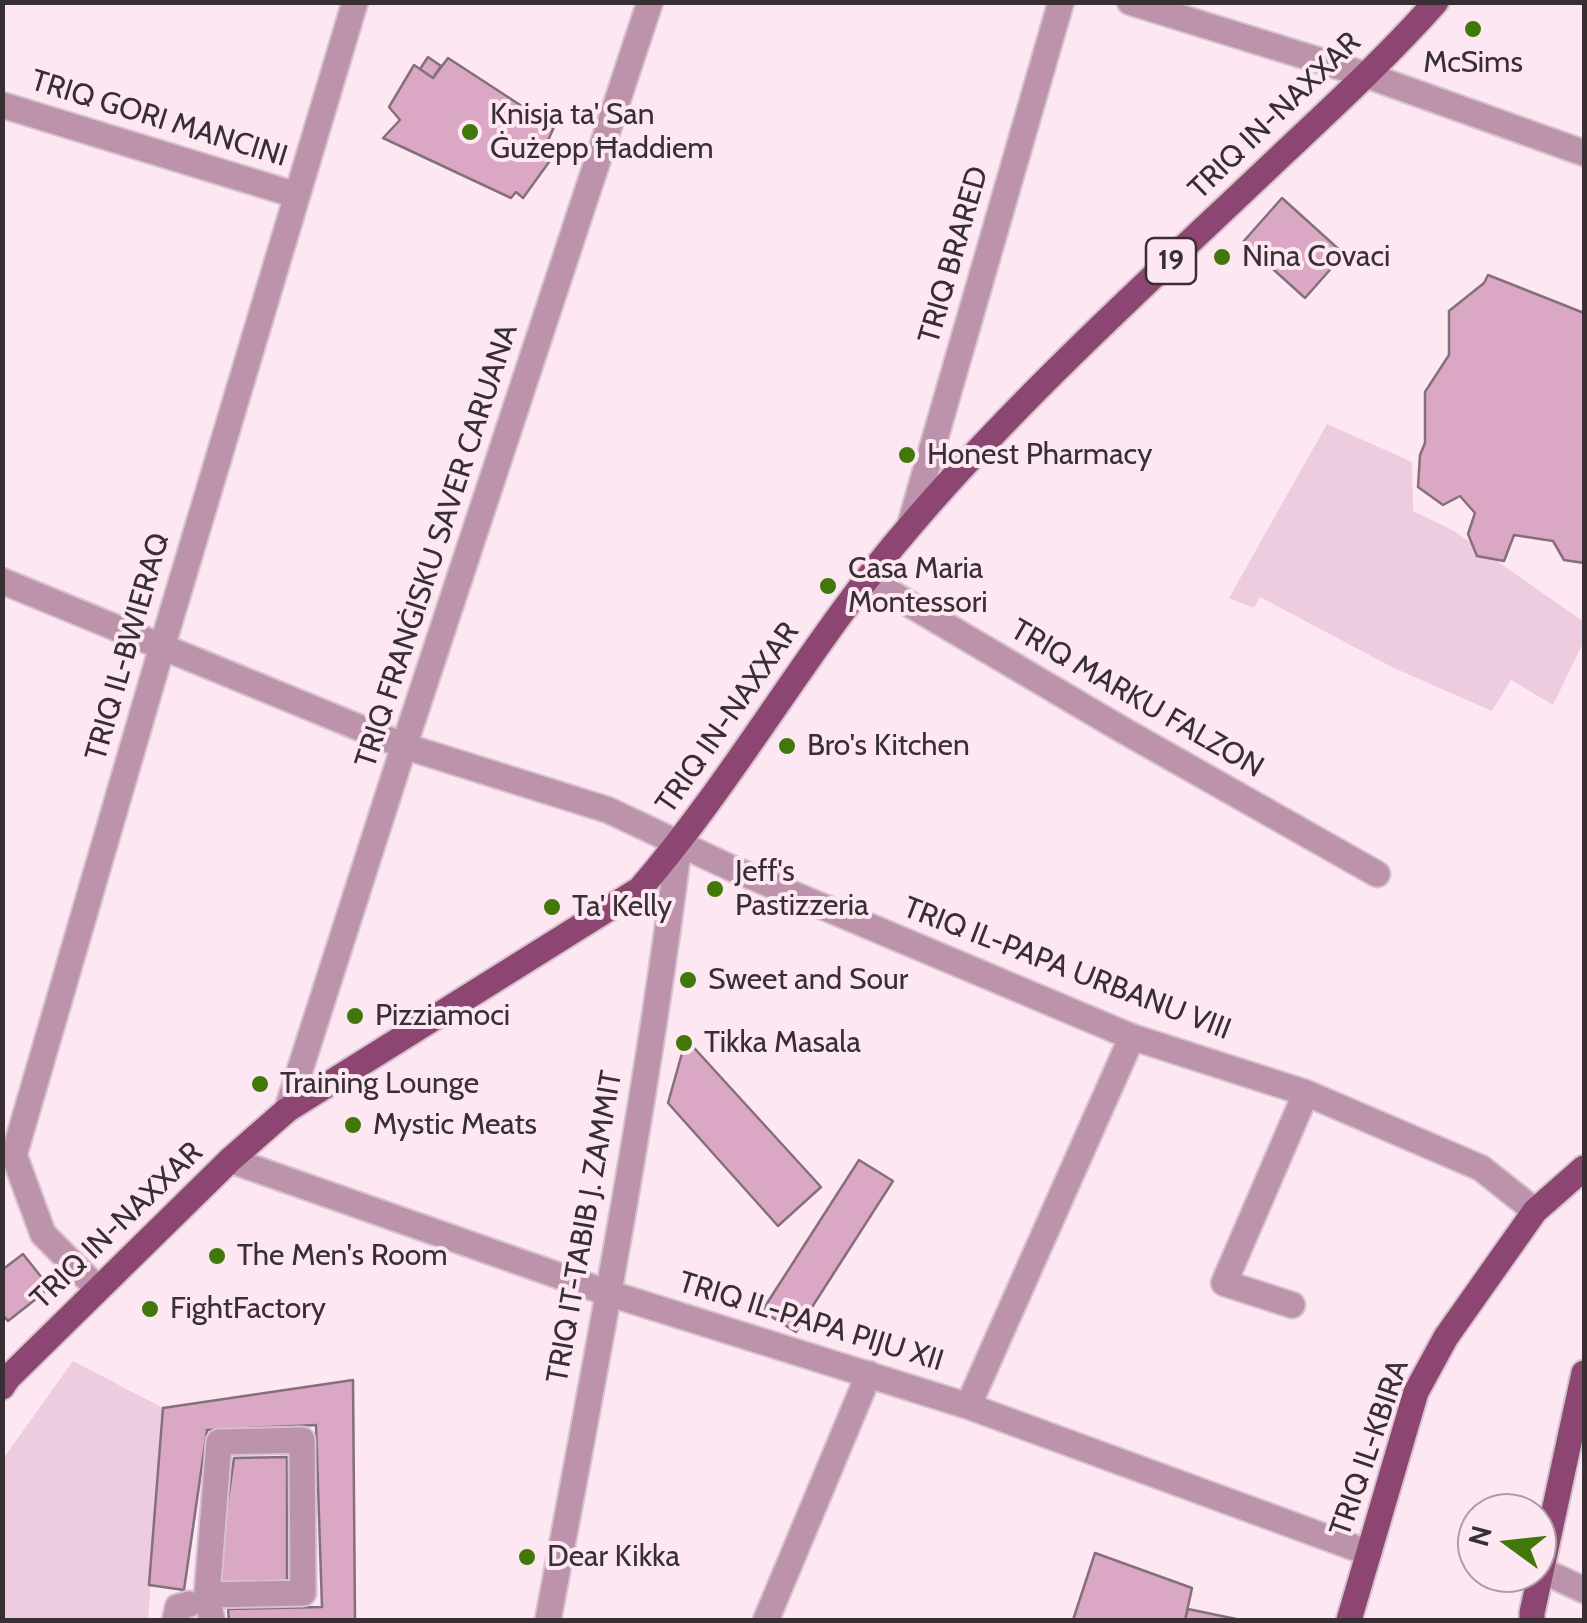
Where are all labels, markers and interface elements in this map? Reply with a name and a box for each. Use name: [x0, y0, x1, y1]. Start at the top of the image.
marker: McSims: [1462, 18, 1484, 40]
street label: TRIQ IN-NAXXAR: [1182, 25, 1368, 207]
place label: McSims: [1423, 45, 1523, 81]
street label: TRIQ GORI MANCINI: [26, 63, 292, 175]
place label: Knisja ta' San Ġużepp Ħaddiem: [490, 97, 714, 168]
marker: Knisja ta' San Ġużepp Ħaddiem: [459, 121, 481, 143]
street label: TRIQ BRARED: [912, 162, 996, 348]
road number: 19: [1146, 238, 1196, 284]
place label: Nina Covaci: [1242, 239, 1390, 275]
marker: Nina Covaci: [1211, 246, 1233, 268]
street label: TRIQ FRANĠISKU SAVER CARUANA: [348, 320, 526, 772]
place label: Honest Pharmacy: [927, 437, 1152, 473]
marker: Honest Pharmacy: [896, 444, 918, 466]
street label: TRIQ IL-BWIERAQ: [78, 529, 178, 765]
place label: Casa Maria Montessori: [848, 551, 988, 622]
marker: Casa Maria Montessori: [817, 575, 839, 597]
street label: TRIQ MARKU FALZON: [1004, 612, 1270, 786]
street label: TRIQ IN-NAXXAR: [649, 616, 807, 820]
place label: Bro's Kitchen: [807, 728, 970, 764]
marker: Bro's Kitchen: [776, 735, 798, 757]
place label: Jeff's Pastizzeria: [735, 854, 869, 924]
marker: Jeff's Pastizzeria: [704, 878, 726, 900]
place label: Ta' Kelly: [572, 889, 672, 925]
street label: TRIQ IL-PAPA URBANU VIII: [898, 890, 1236, 1048]
marker: Ta' Kelly: [541, 896, 563, 918]
place label: Sweet and Sour: [708, 962, 908, 998]
marker: Sweet and Sour: [677, 969, 699, 991]
place label: Pizziamoci: [375, 998, 510, 1034]
marker: Pizziamoci: [344, 1005, 366, 1027]
place label: Tikka Masala: [704, 1025, 861, 1061]
marker: Tikka Masala: [673, 1032, 695, 1054]
place label: Training Lounge: [280, 1066, 479, 1102]
street label: TRIQ IT-TABIB J. ZAMMIT: [540, 1068, 630, 1386]
marker: Training Lounge: [249, 1073, 271, 1095]
place label: Mystic Meats: [373, 1107, 537, 1143]
marker: Mystic Meats: [342, 1114, 364, 1136]
street label: TRIQ IN-NAXXAR: [24, 1135, 210, 1317]
place label: The Men's Room: [237, 1238, 448, 1274]
marker: The Men's Room: [206, 1245, 228, 1267]
street label: TRIQ IL-PAPA PIJU XII: [674, 1265, 948, 1379]
place label: FightFactory: [170, 1291, 326, 1327]
marker: FightFactory: [139, 1298, 161, 1320]
street label: TRIQ IL-KBIRA: [1323, 1355, 1417, 1541]
north arrow: [1457, 1493, 1557, 1593]
text: N: [1461, 1522, 1499, 1550]
place label: Dear Kikka: [547, 1539, 680, 1575]
marker: Dear Kikka: [516, 1546, 538, 1568]

